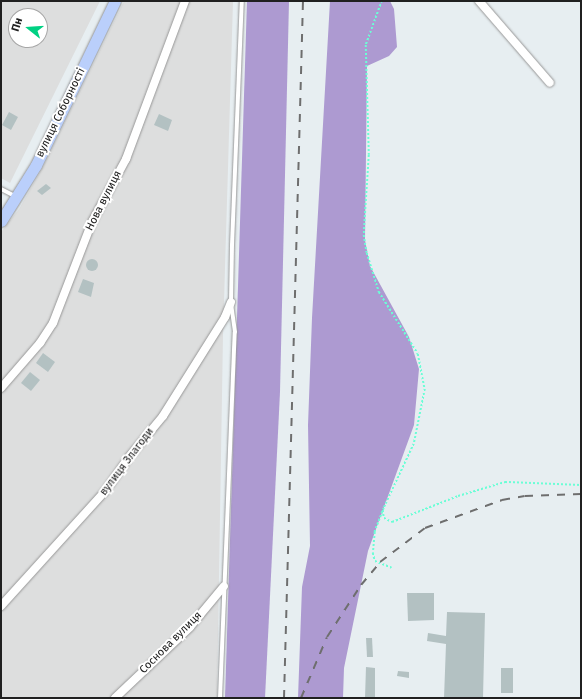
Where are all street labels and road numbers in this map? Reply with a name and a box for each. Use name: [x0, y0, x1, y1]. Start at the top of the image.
street label: вулиця Соборності: [34, 66, 88, 160]
street label: Нова вулиця: [83, 169, 125, 233]
street label: вулиця Злагоди: [97, 426, 157, 498]
street label: Соснова вулиця: [137, 609, 205, 677]

